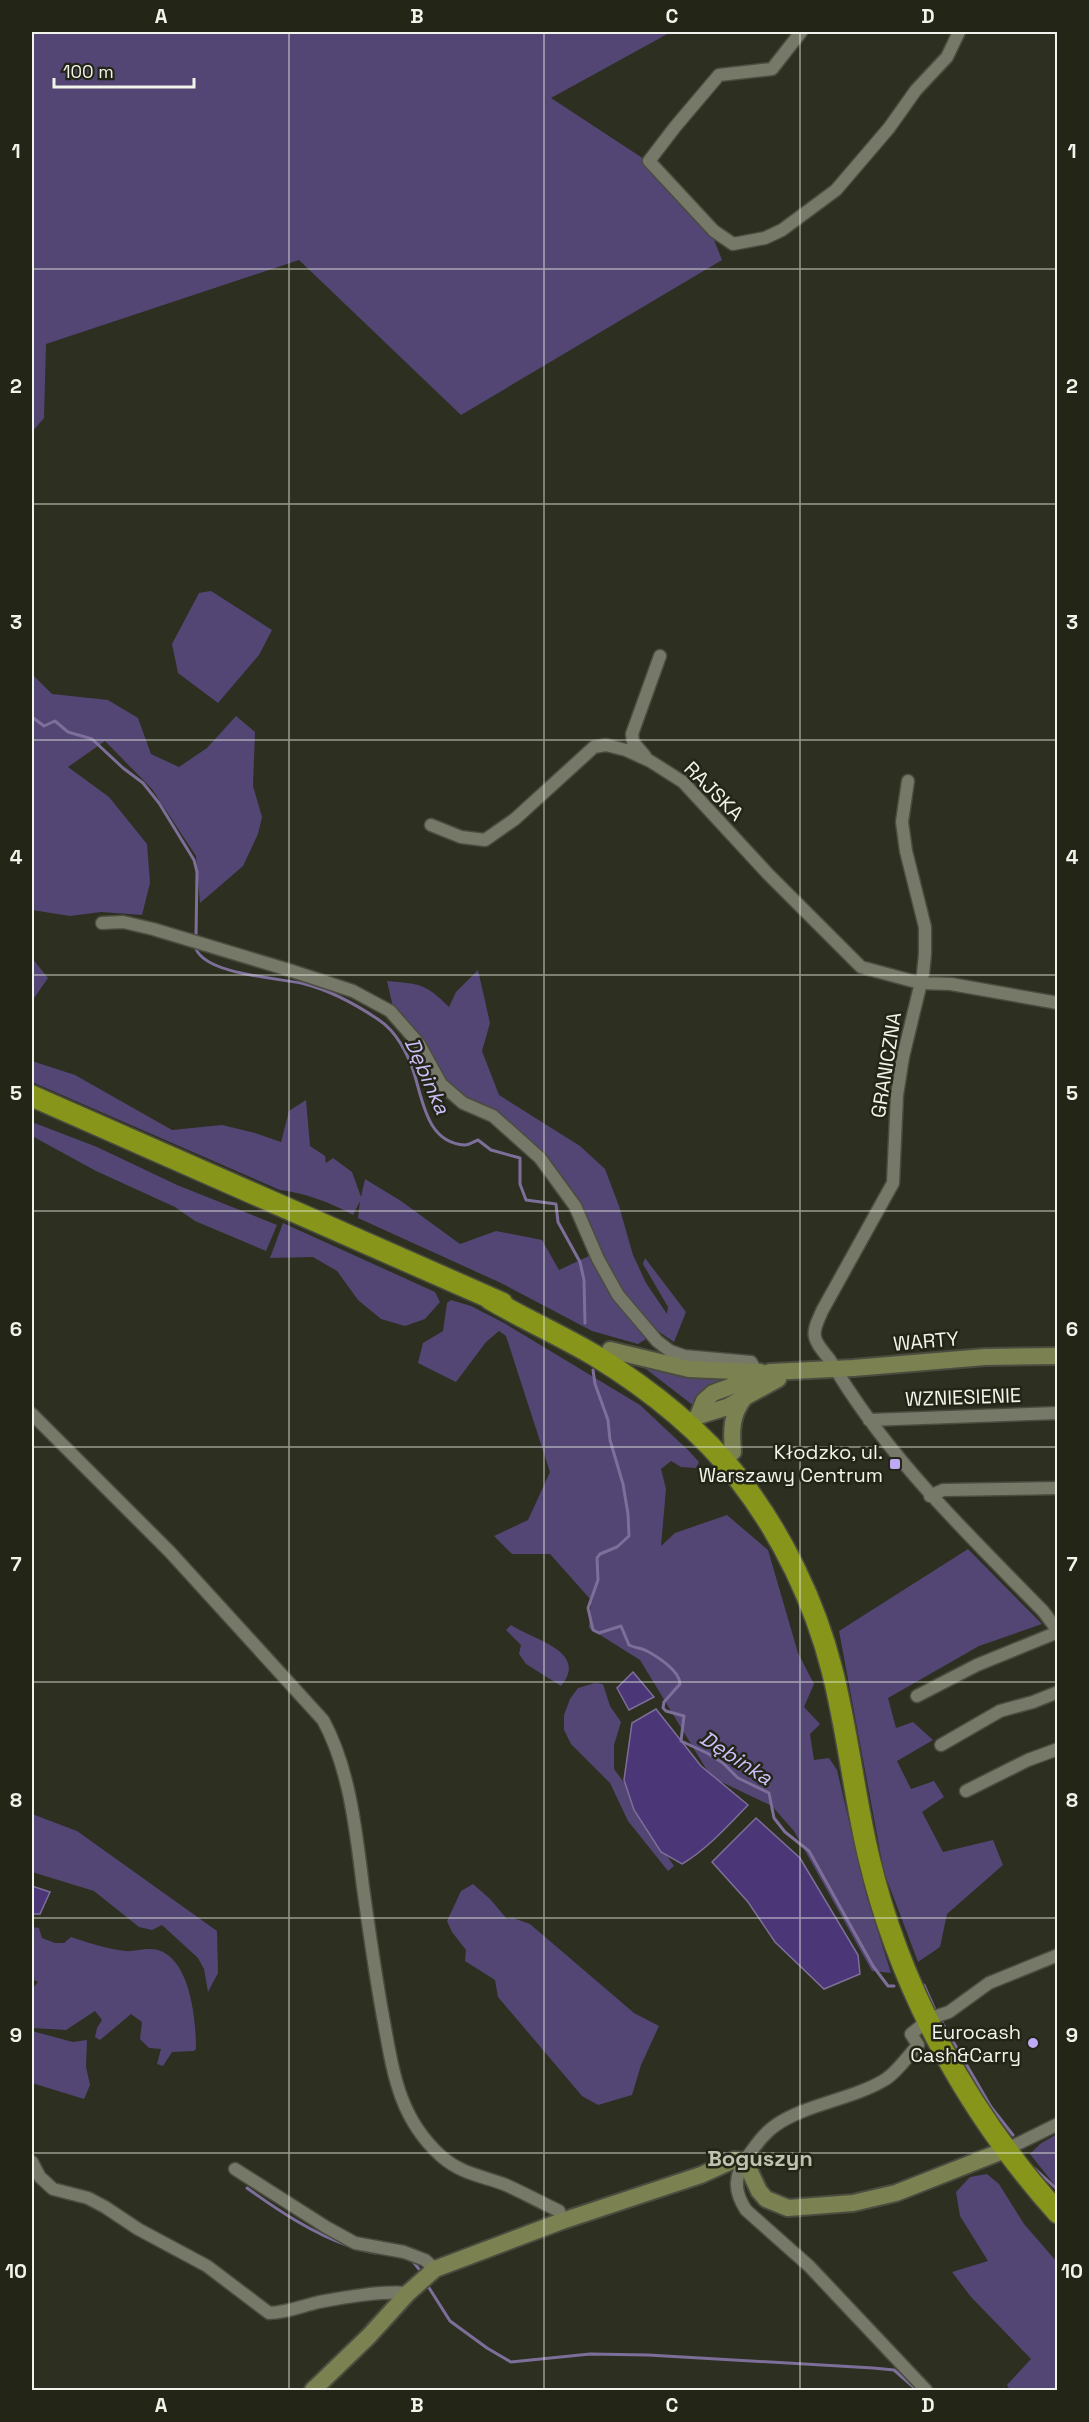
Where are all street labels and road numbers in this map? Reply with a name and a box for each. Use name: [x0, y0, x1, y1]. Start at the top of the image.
street label: RAJSKA: [679, 756, 750, 827]
street label: GRANICZNA: [865, 1010, 907, 1120]
street label: WARTY: [892, 1325, 960, 1357]
street label: WZNIESIENIE: [904, 1382, 1022, 1412]

